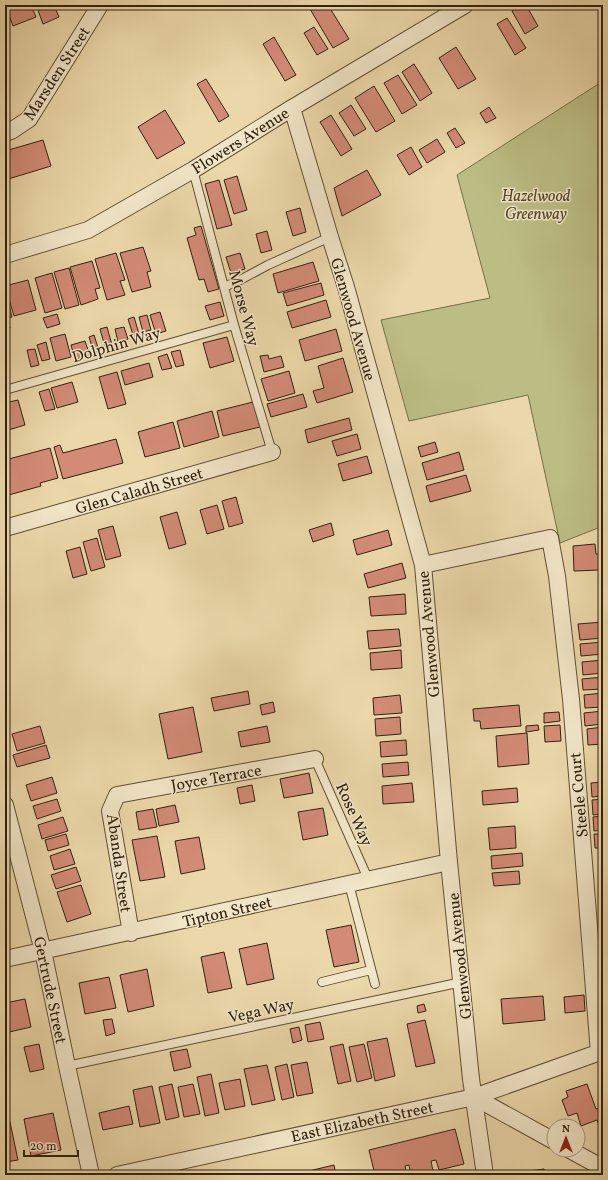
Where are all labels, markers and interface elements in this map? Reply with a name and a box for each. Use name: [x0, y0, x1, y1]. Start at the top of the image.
street label: Marsden Street: [19, 23, 96, 125]
street label: Flowers Avenue: [188, 103, 294, 180]
park label: Hazelwood Greenway: [502, 186, 571, 226]
street label: Glenwood Avenue: [324, 256, 380, 384]
street label: Morse Way: [222, 268, 264, 349]
street label: Dolphin Way: [70, 323, 164, 369]
street label: Glen Caladh Street: [73, 463, 206, 521]
street label: Glenwood Avenue: [414, 570, 446, 698]
street label: Steele Court: [565, 751, 595, 838]
street label: Joyce Terrace: [169, 760, 263, 798]
street label: Rose Way: [329, 780, 377, 850]
street label: Abanda Street: [100, 812, 136, 915]
street label: Tipton Street: [181, 892, 275, 934]
street label: Glenwood Avenue: [443, 892, 479, 1020]
street label: Gertrude Street: [27, 935, 71, 1046]
street label: Vega Way: [226, 994, 297, 1030]
street label: East Elizabeth Street: [289, 1097, 436, 1149]
north arrow: [546, 1118, 586, 1158]
text: N: [562, 1122, 570, 1137]
scale bar: [24, 1132, 78, 1158]
text: 20 m: [30, 1139, 57, 1155]

